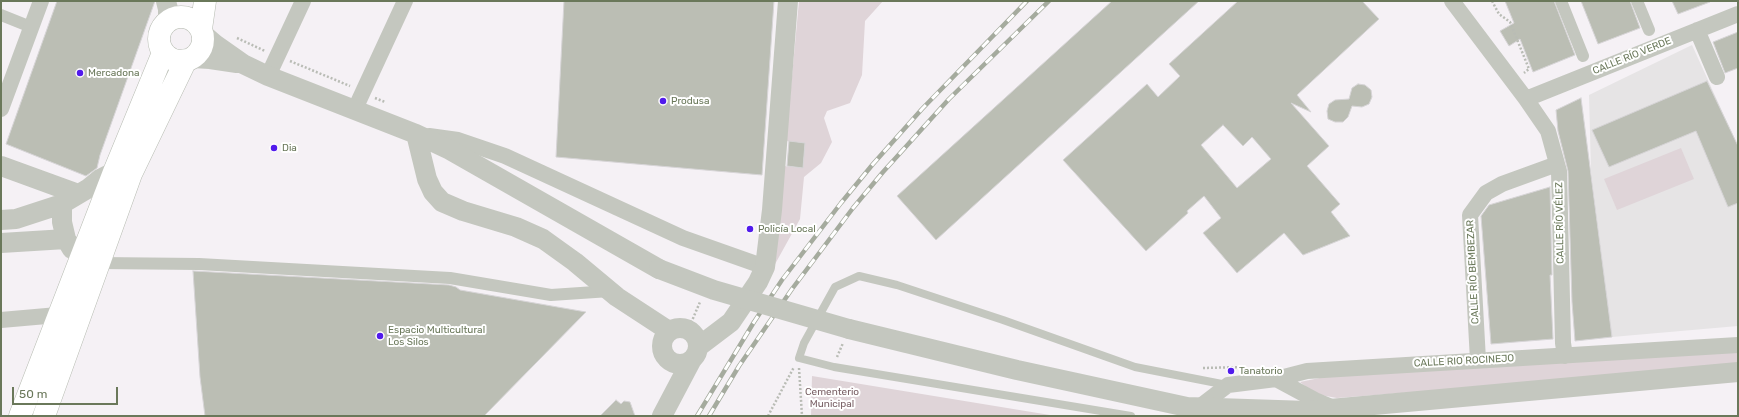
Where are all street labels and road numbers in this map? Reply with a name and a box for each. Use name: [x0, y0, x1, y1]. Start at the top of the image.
street label: CALLE RÍO VERDE: [1591, 35, 1673, 77]
street label: CALLE RÍO VÉLEZ: [1553, 182, 1567, 264]
street label: CALLE RÍO BEMBEZAR: [1464, 220, 1482, 324]
street label: CALLE RIO ROCINEJO: [1414, 352, 1514, 370]

